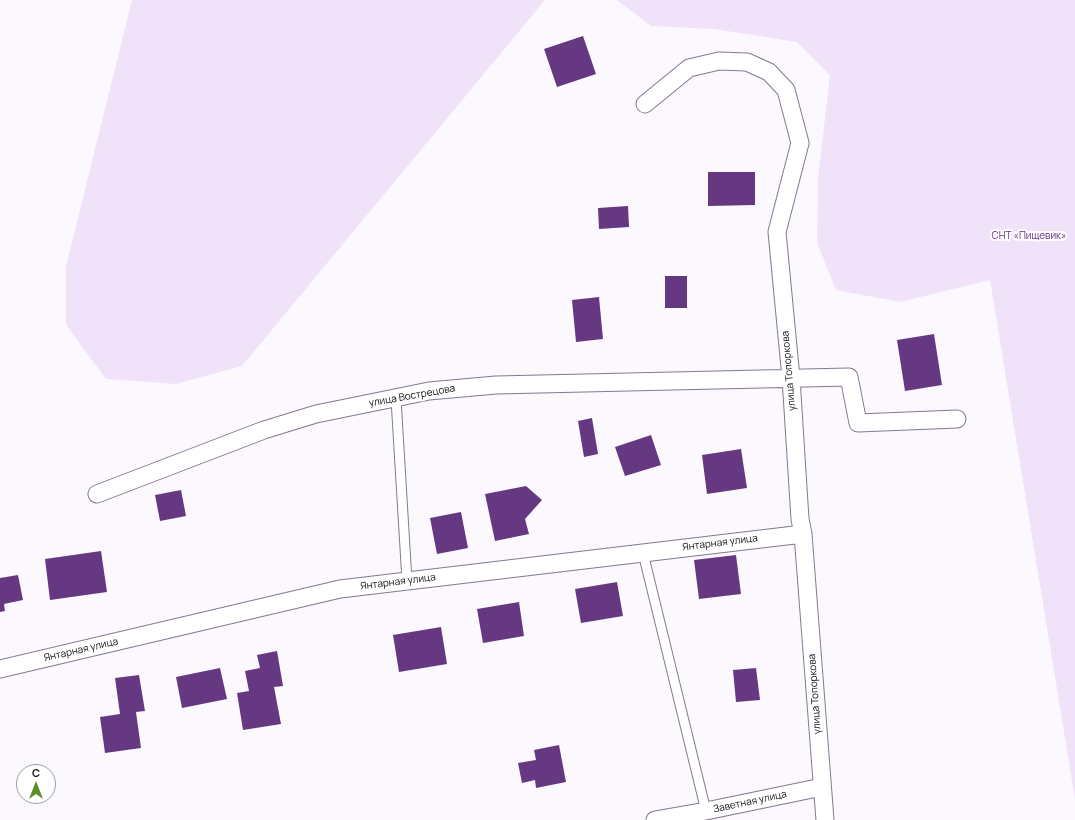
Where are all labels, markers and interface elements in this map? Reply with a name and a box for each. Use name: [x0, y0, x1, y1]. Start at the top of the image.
park label: СНТ «Пищевик»: [992, 230, 1066, 242]
street label: улица Топоркова: [780, 330, 798, 412]
street label: улица Вострецова: [368, 382, 456, 410]
street label: Янтарная улица: [682, 532, 758, 554]
street label: Янтарная улица: [360, 571, 436, 593]
street label: Янтарная улица: [43, 636, 119, 664]
street label: улица Топоркова: [806, 653, 824, 735]
north arrow: [16, 764, 56, 804]
text: С: [32, 765, 40, 780]
street label: Заветная улица: [712, 788, 788, 816]

